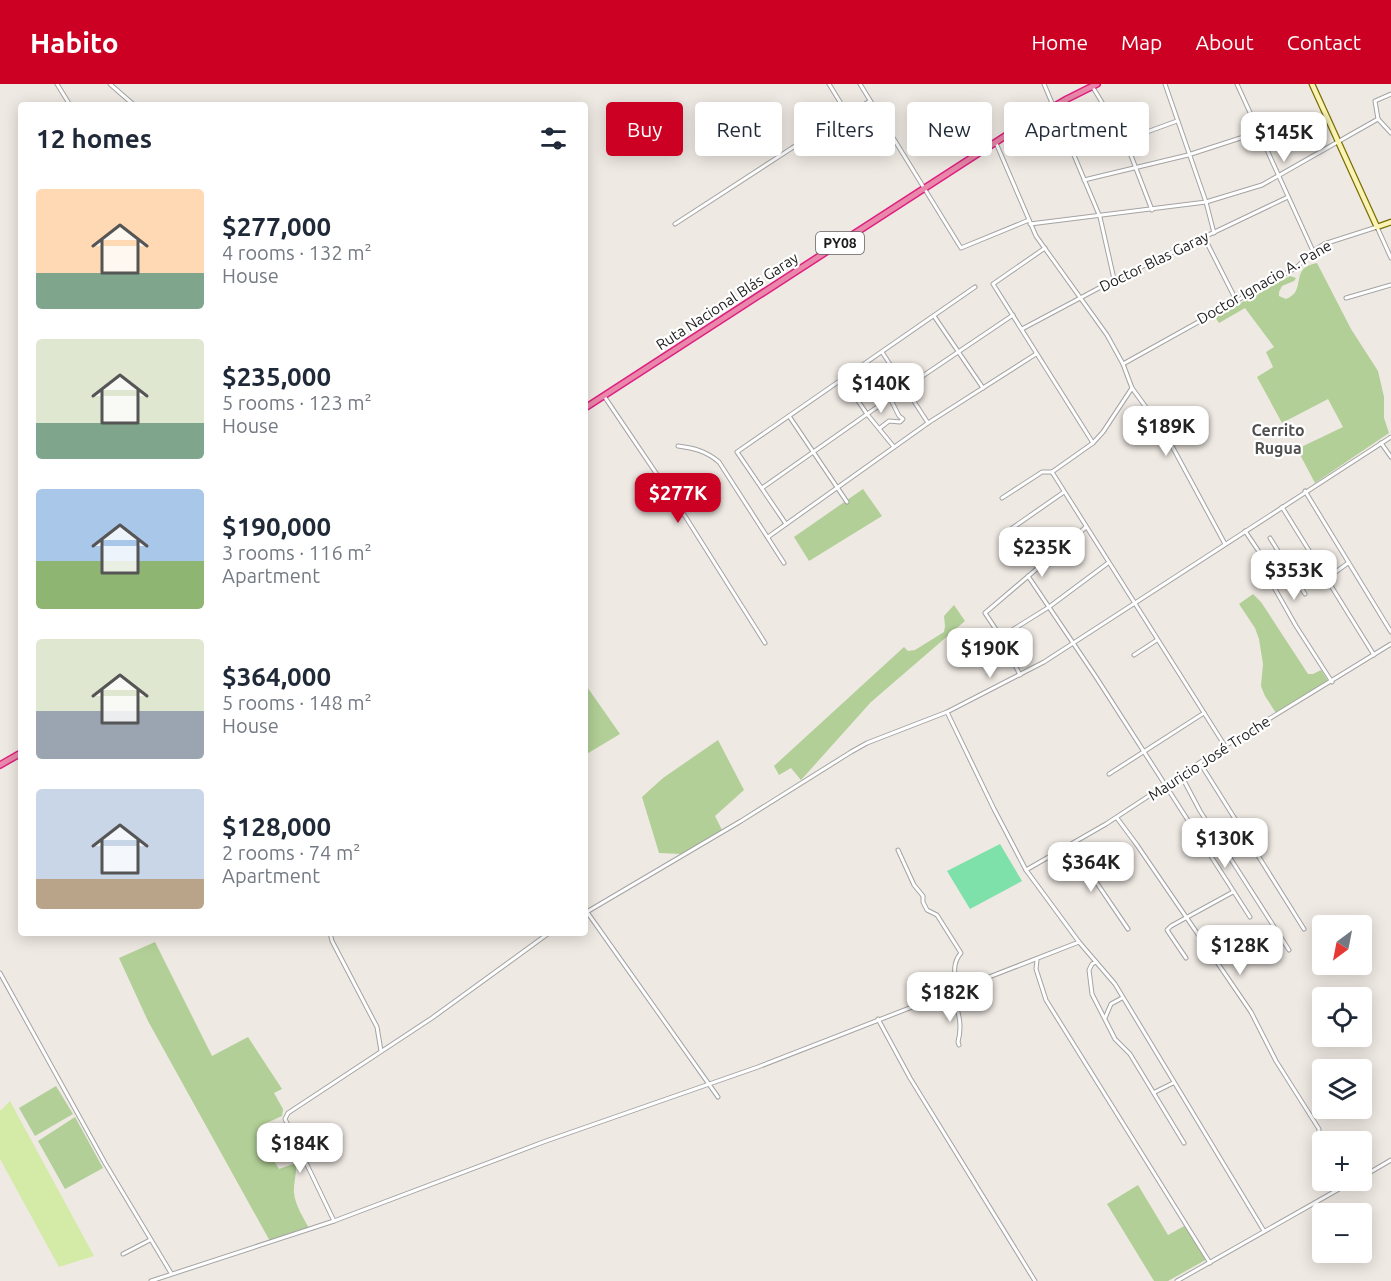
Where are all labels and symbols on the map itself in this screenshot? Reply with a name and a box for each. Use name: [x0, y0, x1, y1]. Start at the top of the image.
pin: $145K: [1242, 112, 1326, 163]
street label: Doctor Blas Garay: [1097, 227, 1211, 295]
road number: PY08: [816, 232, 864, 254]
street label: Doctor Ignacio A. Pane: [1194, 237, 1334, 327]
street label: Ruta Nacional Blás Garay: [653, 249, 801, 353]
pin: $140K: [839, 363, 923, 414]
pin: $189K: [1124, 406, 1208, 457]
district label: Cerrito Rugua: [1251, 421, 1305, 457]
pin: $277K: [636, 473, 720, 524]
pin: $235K: [1000, 527, 1084, 578]
pin: $353K: [1252, 550, 1336, 601]
pin: $190K: [948, 628, 1032, 679]
street label: Mauricio José Troche: [1145, 712, 1273, 804]
pin: $130K: [1183, 818, 1267, 869]
pin: $364K: [1049, 842, 1133, 893]
north arrow: [1312, 915, 1372, 975]
pin: $128K: [1198, 925, 1282, 976]
pin: $182K: [908, 972, 992, 1023]
pin: $184K: [258, 1123, 342, 1174]

